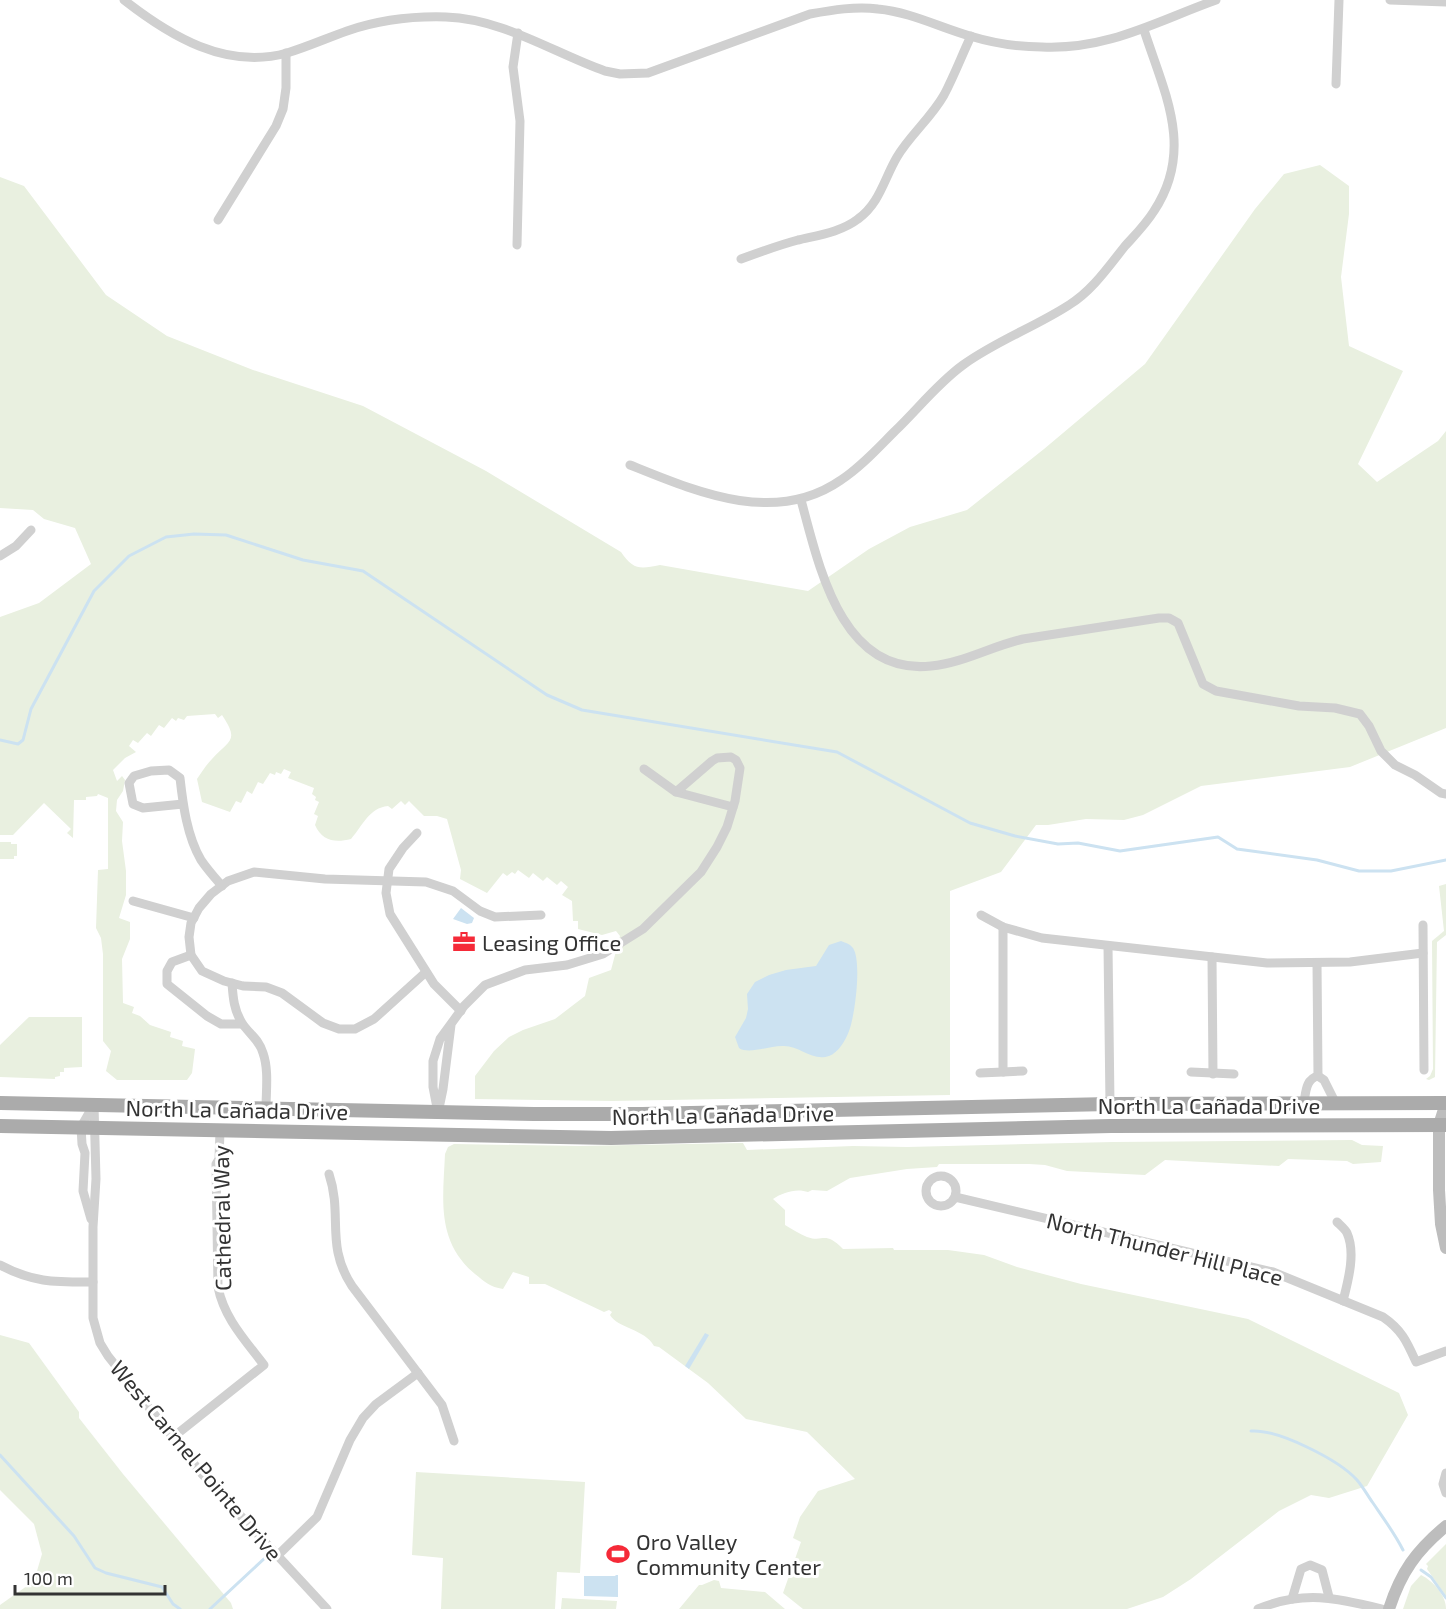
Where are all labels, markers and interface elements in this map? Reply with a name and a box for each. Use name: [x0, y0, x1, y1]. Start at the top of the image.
office icon: Leasing Office: [451, 929, 477, 955]
place label: Leasing Office: [482, 929, 621, 955]
street label: North La Cañada Drive: [1098, 1092, 1320, 1118]
street label: North La Cañada Drive: [126, 1094, 348, 1124]
street label: North La Cañada Drive: [612, 1099, 834, 1129]
street label: Cathedral Way: [207, 1144, 235, 1291]
street label: North Thunder Hill Place: [1044, 1206, 1286, 1290]
street label: West Carmel Pointe Drive: [106, 1355, 288, 1565]
place label: Oro Valley Community Center: [636, 1528, 821, 1579]
sports icon: Oro Valley Community Center: [605, 1541, 631, 1567]
scale bar: [15, 1558, 165, 1596]
text: 100 m: [24, 1567, 73, 1589]

